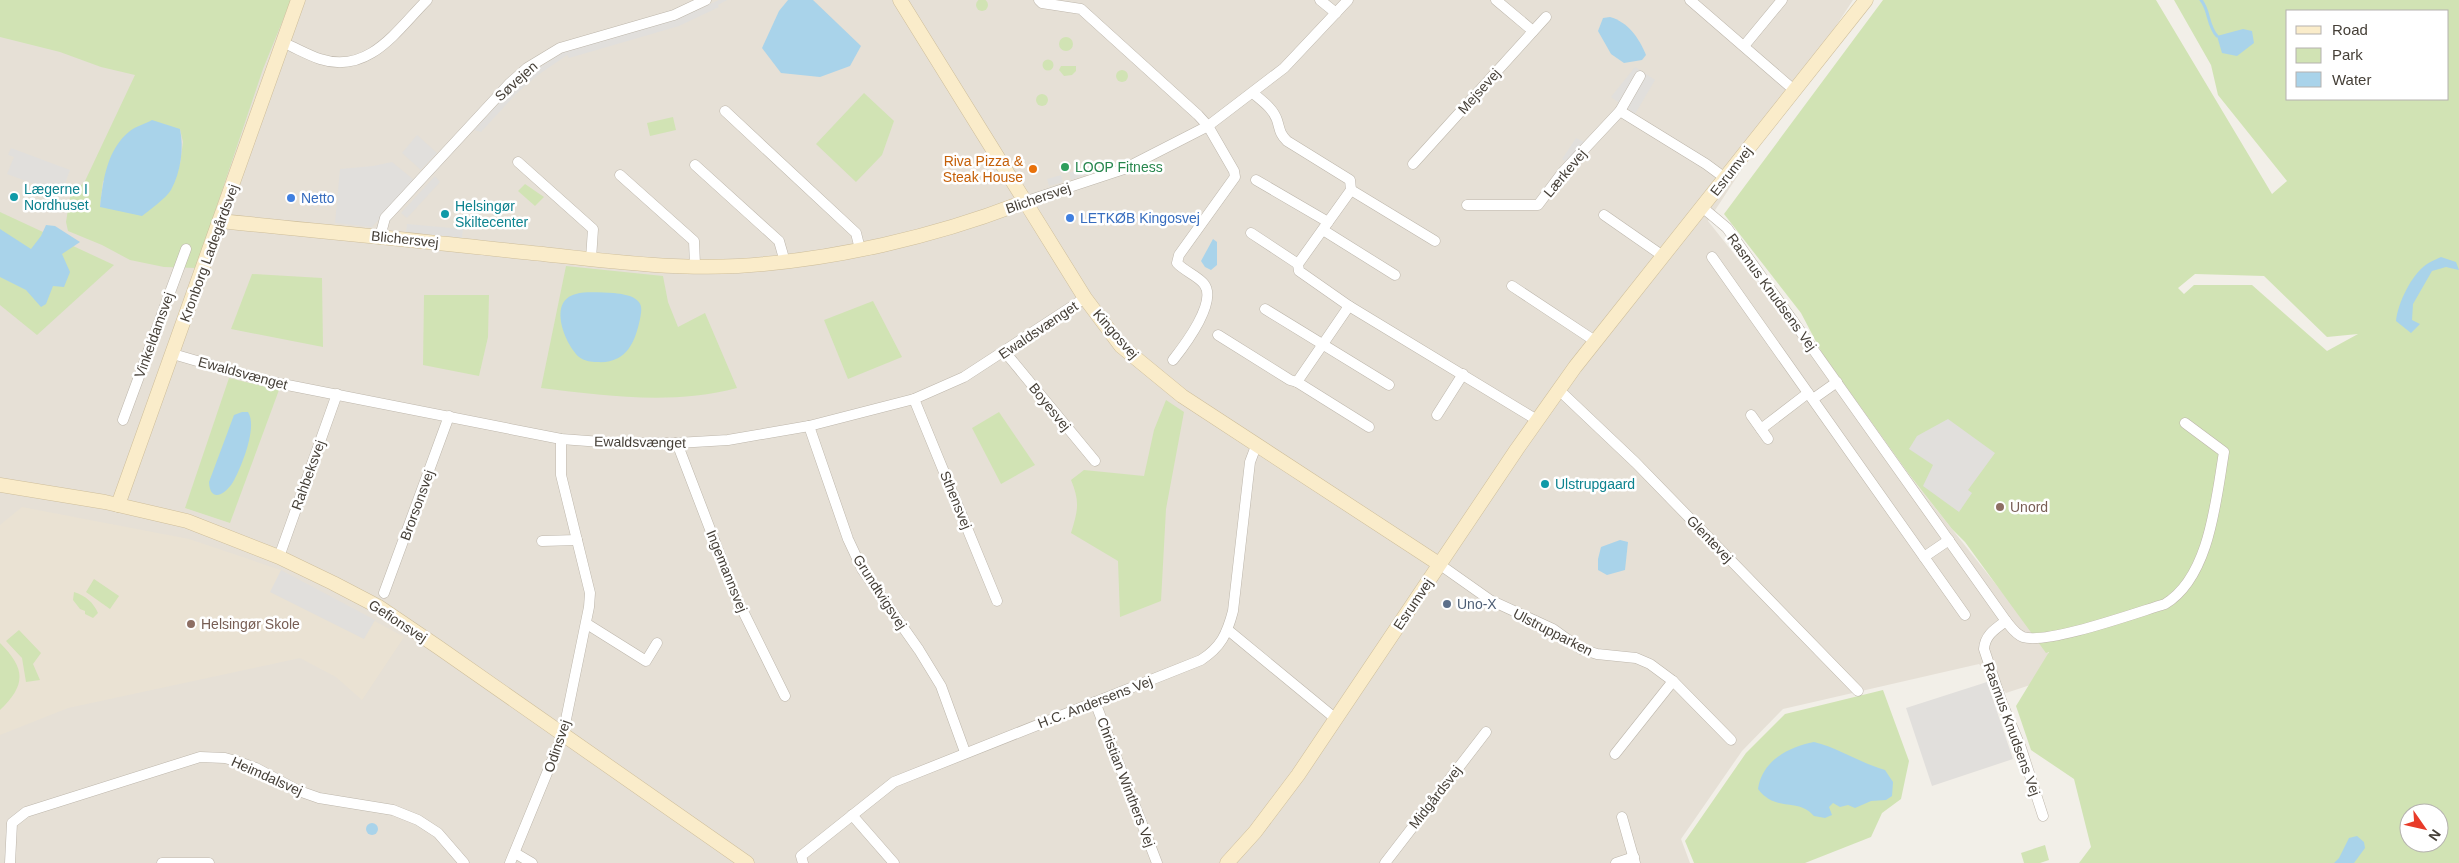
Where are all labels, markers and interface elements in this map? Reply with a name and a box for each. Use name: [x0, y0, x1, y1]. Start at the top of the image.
legend: [2286, 10, 2449, 100]
text: Road: [2332, 21, 2368, 38]
text: Park: [2332, 46, 2363, 63]
street label: Søvejen: [492, 58, 540, 104]
street label: Mejsevej: [1455, 65, 1503, 117]
text: Water: [2332, 71, 2371, 88]
street label: Esrumvej: [1707, 143, 1755, 199]
street label: Lærkevej: [1540, 146, 1590, 200]
place label: Riva Pizza & Steak House: [943, 153, 1024, 185]
place label: LOOP Fitness: [1075, 159, 1163, 175]
marker: LOOP Fitness: [1059, 161, 1071, 173]
marker: Riva Pizza & Steak House: [1027, 163, 1039, 175]
street label: Blichersvej: [1003, 179, 1073, 217]
place label: Lægerne I Nordhuset: [24, 181, 89, 213]
street label: Kronborg Ladegårdsvej: [177, 182, 241, 324]
place label: Netto: [301, 190, 335, 206]
marker: Lægerne I Nordhuset: [8, 191, 20, 203]
marker: Netto: [285, 192, 297, 204]
place label: Helsingør Skiltecenter: [455, 198, 528, 230]
marker: Helsingør Skiltecenter: [439, 208, 451, 220]
place label: LETKØB Kingosvej: [1080, 210, 1200, 226]
marker: LETKØB Kingosvej: [1064, 212, 1076, 224]
street label: Blichersvej: [370, 228, 440, 250]
street label: Rasmus Knudsens Vej: [1724, 230, 1820, 354]
street label: Vinkeldamsvej: [131, 290, 177, 380]
street label: Ewaldsvænget: [995, 298, 1081, 362]
street label: Kingosvej: [1090, 306, 1142, 362]
street label: Ewaldsvænget: [197, 353, 290, 393]
street label: Boyesvej: [1026, 380, 1074, 434]
street label: Ewaldsvænget: [594, 433, 686, 451]
street label: Rahbeksvej: [288, 438, 328, 512]
street label: Brorsonsvej: [397, 468, 437, 542]
street label: Sthensvej: [937, 468, 975, 532]
place label: Ulstrupgaard: [1555, 476, 1635, 492]
marker: Ulstrupgaard: [1539, 478, 1551, 490]
place label: Unord: [2010, 499, 2048, 515]
marker: Unord: [1994, 501, 2006, 513]
street label: Glentevej: [1684, 512, 1736, 566]
street label: Ingemannsvej: [703, 528, 751, 614]
street label: Grundtvigsvej: [850, 552, 910, 632]
street label: Esrumvej: [1390, 575, 1436, 633]
street label: Gefionsvej: [366, 596, 430, 646]
place label: Uno-X: [1457, 596, 1497, 612]
marker: Uno-X: [1441, 598, 1453, 610]
street label: Ulstrupparken: [1511, 605, 1595, 659]
place label: Helsingør Skole: [201, 616, 300, 632]
marker: Helsingør Skole: [185, 618, 197, 630]
street label: Rasmus Knudsens Vej: [1980, 660, 2044, 798]
street label: H.C. Andersens Vej: [1035, 673, 1155, 731]
street label: Christian Winthers Vej: [1094, 715, 1158, 849]
street label: Odinsvej: [541, 718, 573, 774]
street label: Heimdalsvej: [229, 753, 305, 799]
street label: Midgårdsvej: [1405, 762, 1465, 832]
north arrow: [2399, 803, 2449, 853]
text: N: [2425, 827, 2444, 844]

